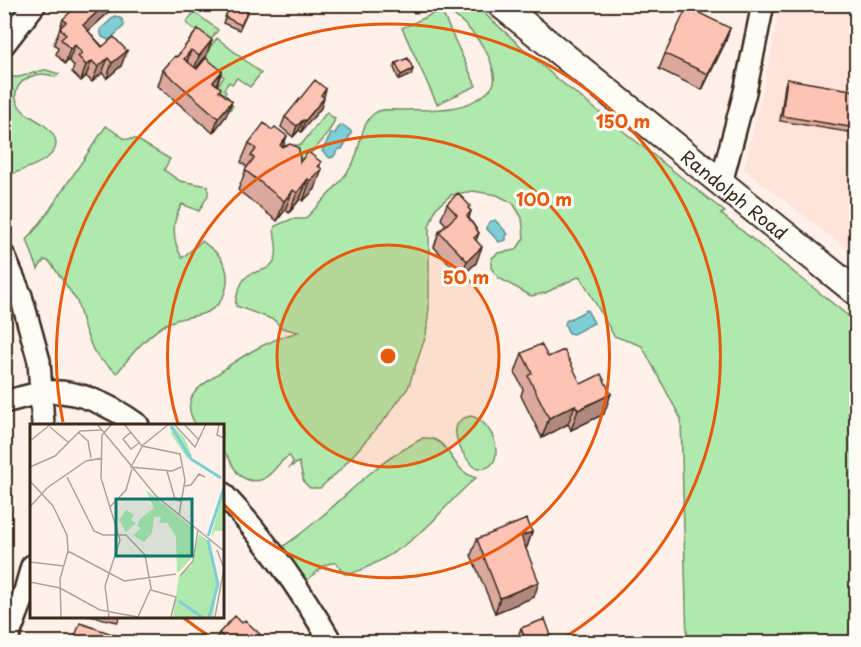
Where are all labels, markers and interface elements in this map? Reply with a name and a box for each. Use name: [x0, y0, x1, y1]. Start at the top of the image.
text: 150 m: [596, 107, 650, 134]
street label: Randolph Road: [676, 142, 794, 245]
text: 100 m: [516, 185, 572, 212]
text: 50 m: [443, 263, 489, 290]
centre of rings: [378, 346, 398, 366]
inset map: [30, 424, 224, 617]

